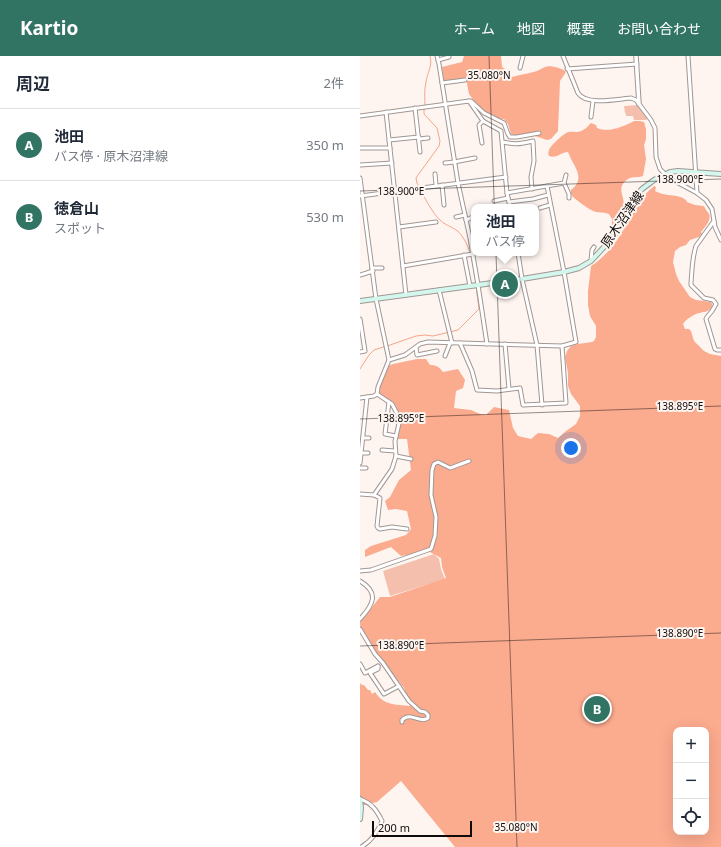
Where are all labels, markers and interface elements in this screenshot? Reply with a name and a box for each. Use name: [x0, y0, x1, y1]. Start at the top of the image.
text: Kartio: [20, 15, 78, 41]
text: ホーム: [453, 19, 495, 38]
text: 地図: [517, 19, 545, 38]
text: 概要: [567, 19, 595, 38]
text: お問い合わせ: [617, 19, 701, 38]
text: 35.080°N: [467, 68, 511, 82]
text: 周辺: [16, 72, 50, 95]
text: 2件: [324, 74, 344, 92]
text: 池田: [54, 126, 84, 146]
text: A: [25, 136, 34, 154]
text: 350 m: [306, 136, 344, 154]
text: バス停 · 原木沼津線: [54, 147, 168, 165]
text: 138.900°E: [657, 172, 703, 186]
text: 138.900°E: [378, 184, 424, 198]
street label: 原木沼津線: [596, 187, 648, 251]
text: 徳倉山: [54, 198, 99, 218]
popup: [471, 204, 539, 256]
text: B: [25, 208, 33, 226]
text: 530 m: [306, 208, 344, 226]
text: 池田: [485, 211, 516, 231]
text: スポット: [54, 219, 106, 237]
text: バス停: [485, 232, 525, 250]
pin: A: [492, 269, 518, 299]
text: 138.895°E: [657, 399, 703, 413]
text: 138.895°E: [378, 411, 424, 425]
your location: [561, 438, 581, 458]
text: 138.890°E: [657, 626, 703, 640]
text: 138.890°E: [378, 638, 424, 652]
pin: B: [584, 694, 610, 724]
map controls: [673, 727, 709, 835]
button: +: [673, 727, 709, 763]
button: −: [673, 763, 709, 799]
button: locate: [673, 799, 709, 835]
scale bar: [372, 819, 472, 838]
text: 200 m: [378, 820, 410, 835]
text: 35.080°N: [494, 820, 538, 834]

